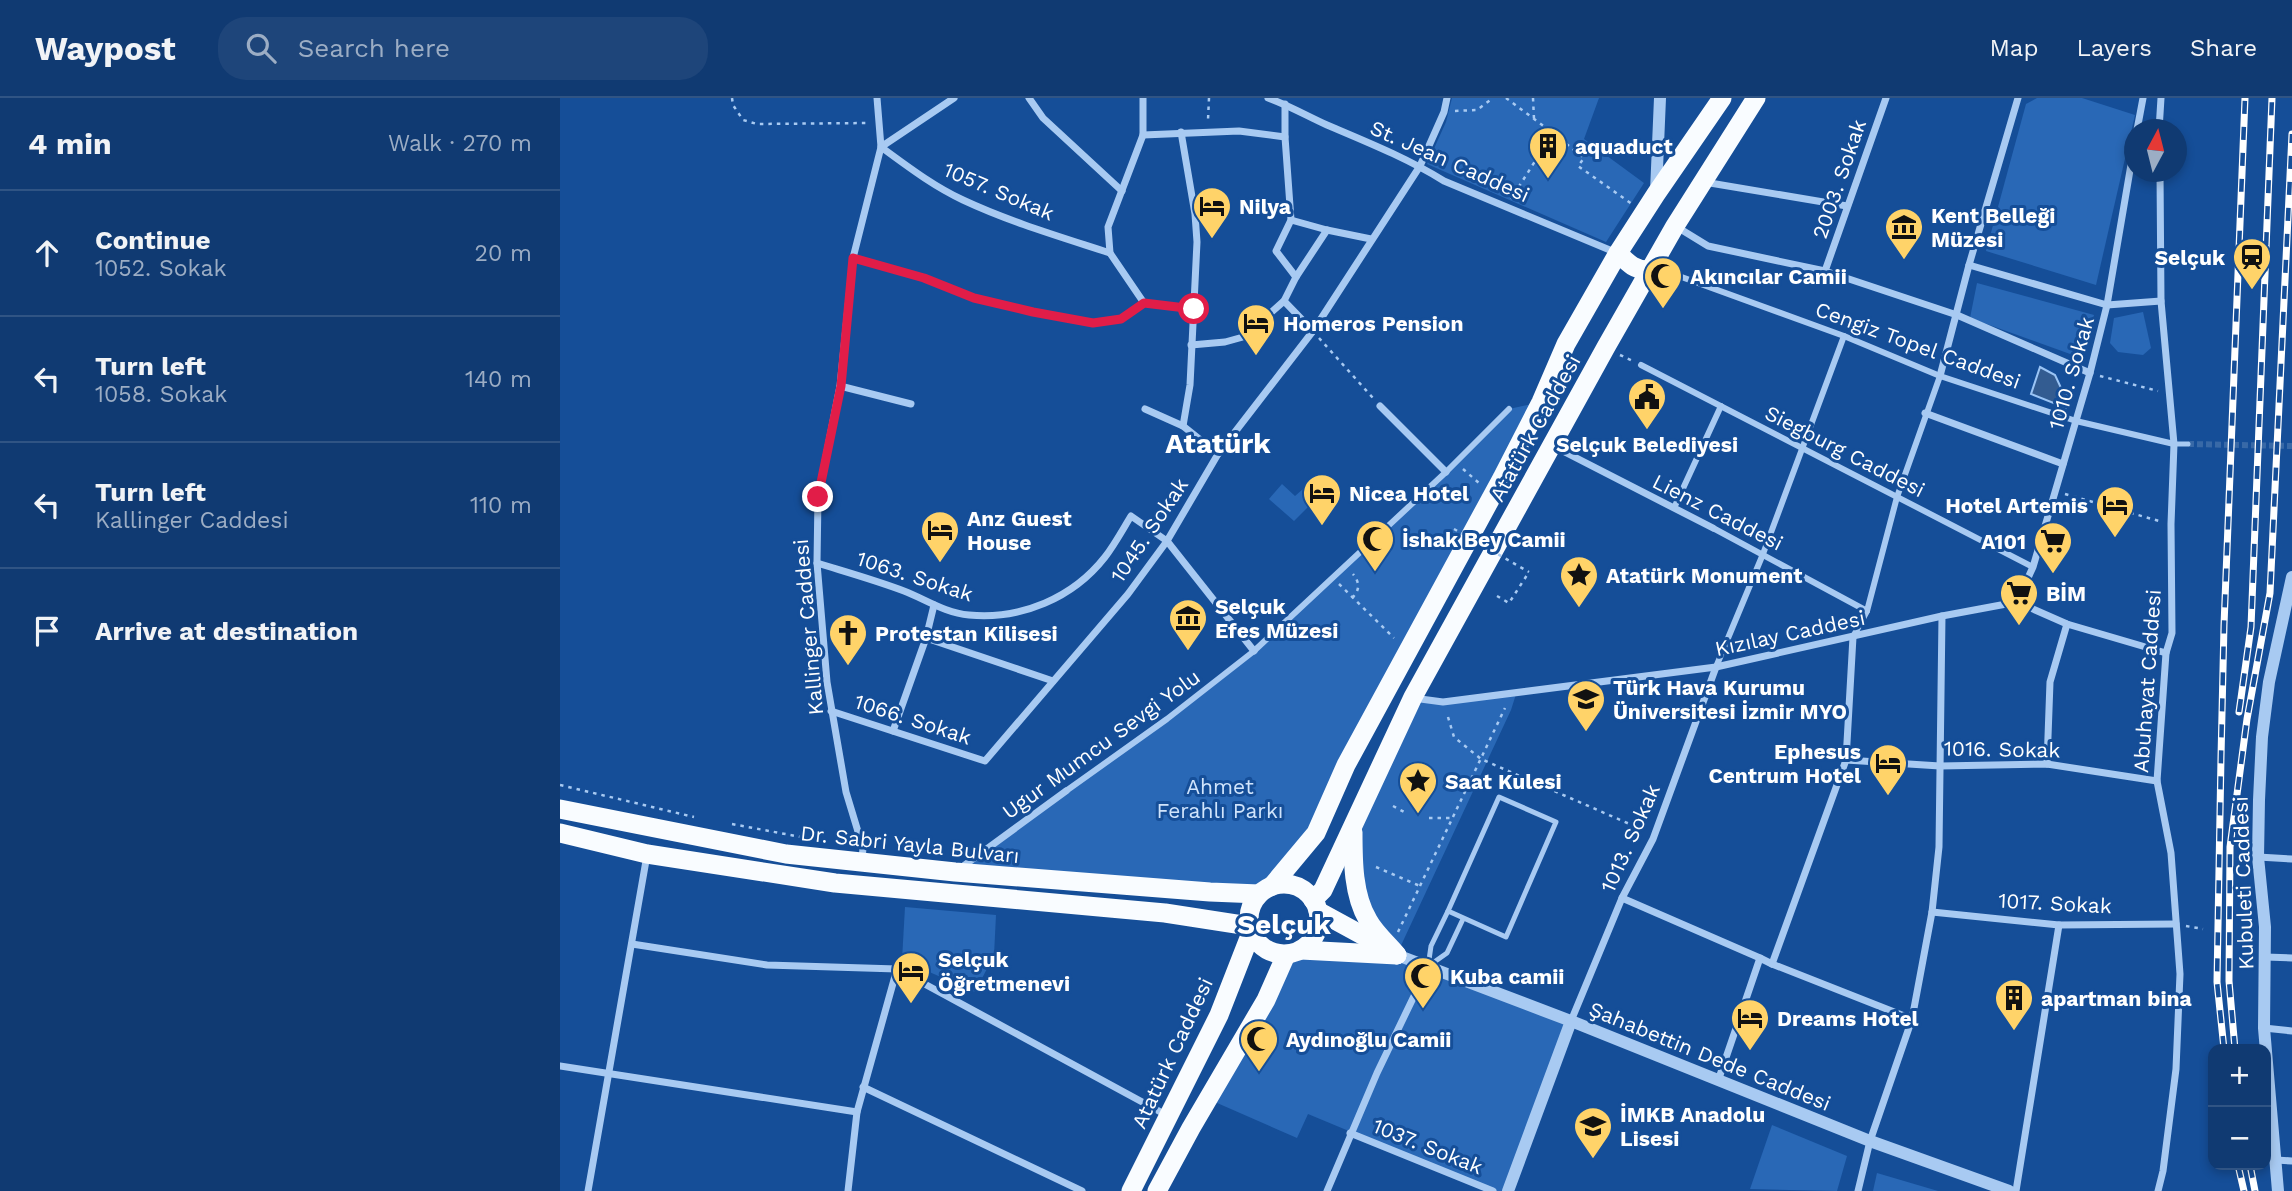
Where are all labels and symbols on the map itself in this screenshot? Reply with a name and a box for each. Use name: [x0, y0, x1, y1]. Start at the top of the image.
street label: St. Jean Caddesi: [1366, 115, 1534, 207]
street label: 2003. Sokak: [1807, 116, 1871, 242]
north arrow: [2124, 119, 2187, 182]
building icon: aquaduct: [1527, 125, 1569, 180]
place label: aquaduct: [1575, 134, 1673, 159]
street label: 1057. Sokak: [940, 157, 1058, 226]
hotel icon: Nilya: [1191, 185, 1233, 240]
place label: Nilya: [1239, 194, 1292, 219]
place label: Kent Belleği Müzesi: [1931, 203, 2055, 252]
museum icon: Kent Belleği Müzesi: [1883, 206, 1925, 261]
station icon: Selçuk: [2231, 236, 2273, 291]
place label: Selçuk: [2154, 245, 2226, 270]
mosque icon: Akıncılar Camii: [1642, 255, 1684, 310]
place label: Akıncılar Camii: [1690, 264, 1847, 289]
route start: [1178, 293, 1209, 324]
street label: Cengiz Topel Caddesi: [1812, 296, 2024, 394]
hotel icon: Homeros Pension: [1235, 302, 1277, 357]
place label: Homeros Pension: [1283, 311, 1463, 336]
street label: 1010. Sokak: [2043, 314, 2099, 432]
street label: Atatürk Caddesi: [1484, 350, 1586, 506]
public building icon: Selçuk Belediyesi: [1626, 376, 1668, 431]
street label: Siegburg Caddesi: [1761, 400, 1929, 502]
district label: Atatürk: [1165, 427, 1271, 460]
place label: Selçuk Belediyesi: [1556, 432, 1738, 457]
street label: Lienz Caddesi: [1649, 468, 1787, 556]
hotel icon: Nicea Hotel: [1301, 472, 1343, 527]
street label: 1045. Sokak: [1105, 473, 1193, 587]
route end: [802, 481, 833, 512]
place label: Nicea Hotel: [1349, 481, 1469, 506]
hotel icon: Hotel Artemis: [2094, 484, 2136, 539]
place label: Hotel Artemis: [1945, 493, 2088, 518]
place label: Anz Guest House: [967, 506, 1072, 555]
hotel icon: Anz Guest House: [919, 509, 961, 564]
mosque icon: İshak Bey Camii: [1354, 518, 1396, 573]
supermarket icon: A101: [2032, 520, 2074, 575]
place label: İshak Bey Camii: [1402, 527, 1566, 552]
place label: A101: [1981, 529, 2026, 554]
street label: Kallinger Caddesi: [788, 538, 828, 716]
street label: 1063. Sokak: [854, 545, 976, 607]
place icon: Atatürk Monument: [1558, 554, 1600, 609]
place label: Atatürk Monument: [1606, 563, 1802, 588]
supermarket icon: BİM: [1998, 572, 2040, 627]
place label: BİM: [2046, 581, 2086, 606]
street label: Abuhayat Caddesi: [2128, 589, 2166, 773]
place label: Selçuk Efes Müzesi: [1215, 594, 1338, 643]
museum icon: Selçuk Efes Müzesi: [1167, 597, 1209, 652]
street label: Kızılay Caddesi: [1713, 605, 1867, 661]
church icon: Protestan Kilisesi: [827, 612, 869, 667]
place label: Protestan Kilisesi: [875, 621, 1058, 646]
street label: Ugur Mumcu Sevgi Yolu: [997, 664, 1205, 824]
place label: Türk Hava Kurumu Üniversitesi İzmir MYO: [1613, 675, 1847, 724]
school or university icon: Türk Hava Kurumu Üniversitesi İzmir MYO: [1565, 678, 1607, 733]
street label: 1066. Sokak: [852, 688, 975, 750]
street label: 1016. Sokak: [1944, 735, 2061, 763]
place label: Ephesus Centrum Hotel: [1708, 739, 1861, 788]
hotel icon: Ephesus Centrum Hotel: [1867, 742, 1909, 797]
place icon: Saat Kulesi: [1397, 760, 1439, 815]
place label: Saat Kulesi: [1445, 769, 1562, 794]
park label: Ahmet Ferahlı Parkı: [1157, 774, 1283, 823]
street label: 1013. Sokak: [1595, 780, 1665, 896]
street label: Kubuleti Caddesi: [2227, 796, 2259, 970]
street label: Dr. Sabri Yayla Bulvarı: [799, 820, 1021, 868]
street label: 1017. Sokak: [1998, 888, 2112, 918]
district label: Selçuk: [1237, 908, 1332, 941]
place label: Selçuk Öğretmenevi: [938, 947, 1070, 996]
hotel icon: Selçuk Öğretmenevi: [890, 950, 932, 1005]
mosque icon: Kuba camii: [1402, 955, 1444, 1010]
place label: Kuba camii: [1450, 964, 1564, 989]
street label: Atatürk Caddesi: [1126, 974, 1218, 1132]
building icon: apartman bina: [1993, 977, 2035, 1032]
place label: apartman bina: [2041, 986, 2193, 1011]
street label: Şahabettin Dede Caddesi: [1586, 996, 1834, 1116]
hotel icon: Dreams Hotel: [1729, 997, 1771, 1052]
place label: Dreams Hotel: [1777, 1006, 1919, 1031]
mosque icon: Aydınoğlu Camii: [1238, 1018, 1280, 1073]
place label: Aydınoğlu Camii: [1286, 1027, 1451, 1052]
place label: İMKB Anadolu Lisesi: [1620, 1102, 1765, 1151]
school or university icon: İMKB Anadolu Lisesi: [1572, 1105, 1614, 1160]
street label: 1037. Sokak: [1369, 1113, 1487, 1179]

